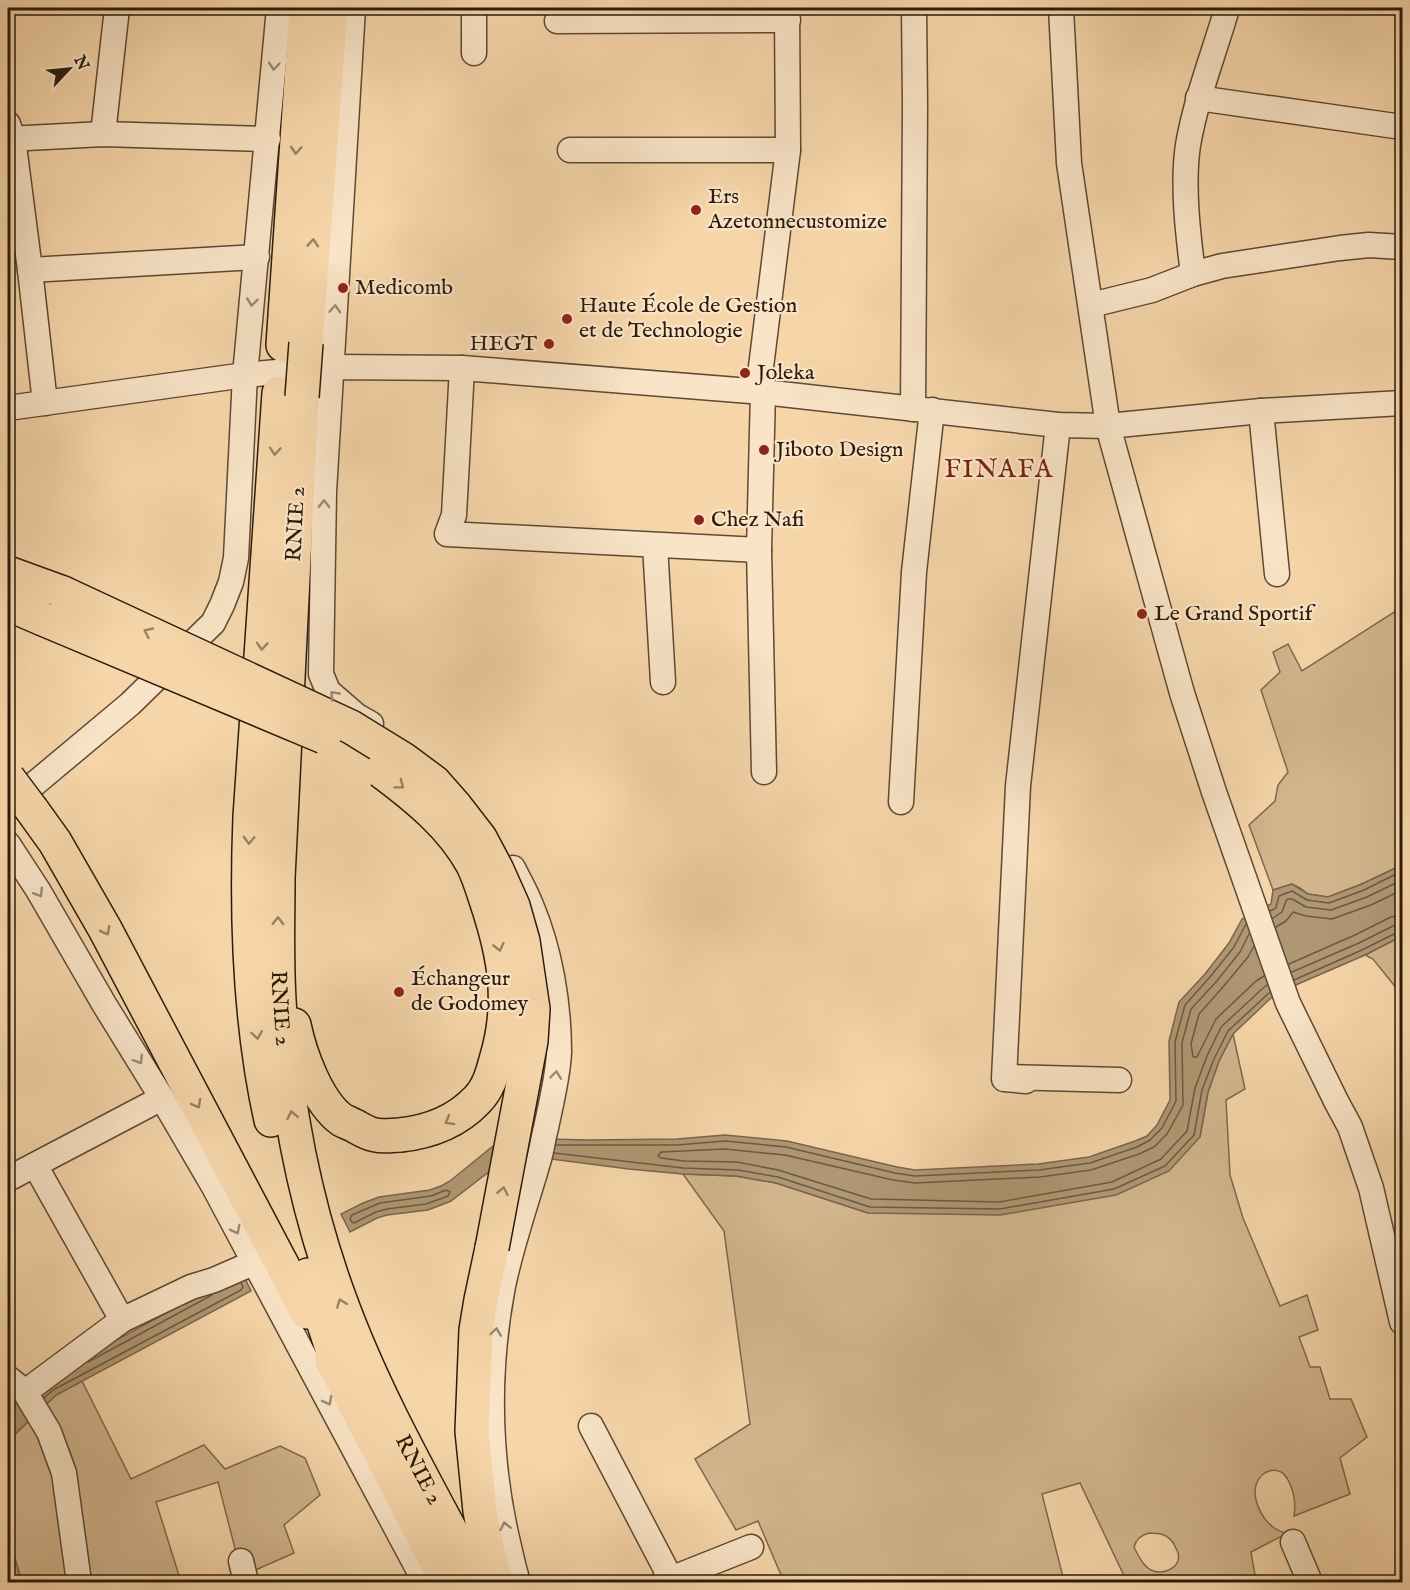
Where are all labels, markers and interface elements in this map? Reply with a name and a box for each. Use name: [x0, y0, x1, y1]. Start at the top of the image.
north arrow: [39, 39, 99, 99]
text: N: [68, 52, 93, 74]
one-way arrow: [268, 61, 281, 70]
one-way arrow: [290, 145, 303, 154]
place label: Ers Azetonnecustomize: [707, 183, 887, 236]
marker: Ers Azetonnecustomize: [689, 203, 703, 217]
one-way arrow: [307, 239, 320, 248]
place label: Medicomb: [355, 274, 453, 302]
marker: Medicomb: [336, 281, 350, 295]
place label: Haute École de Gestion et de Technologie: [579, 292, 798, 345]
one-way arrow: [246, 297, 259, 306]
one-way arrow: [328, 305, 341, 314]
marker: Haute École de Gestion et de Technologie: [560, 312, 574, 326]
place label: HEGT: [470, 330, 537, 358]
marker: HEGT: [542, 337, 556, 351]
place label: Joleka: [754, 359, 815, 387]
marker: Joleka: [738, 366, 752, 380]
place label: Jiboto Design: [773, 436, 904, 464]
marker: Jiboto Design: [757, 443, 771, 457]
one-way arrow: [269, 446, 282, 455]
district label: FINAFA: [944, 453, 1054, 486]
street label: RNIE 2: [280, 486, 312, 562]
one-way arrow: [317, 500, 330, 509]
place label: Chez Nafi: [711, 506, 804, 534]
marker: Chez Nafi: [692, 513, 706, 527]
place label: Le Grand Sportif: [1154, 600, 1317, 628]
marker: Le Grand Sportif: [1135, 607, 1149, 621]
one-way arrow: [143, 627, 154, 639]
one-way arrow: [256, 641, 269, 650]
one-way arrow: [330, 691, 341, 702]
one-way arrow: [394, 778, 405, 789]
one-way arrow: [243, 836, 256, 845]
one-way arrow: [32, 887, 44, 897]
one-way arrow: [272, 916, 284, 925]
one-way arrow: [99, 925, 110, 936]
one-way arrow: [492, 942, 505, 952]
place label: Échangeur de Godomey: [411, 965, 529, 1018]
street label: RNIE 2: [264, 970, 297, 1047]
marker: Échangeur de Godomey: [392, 985, 406, 999]
one-way arrow: [251, 1030, 263, 1039]
one-way arrow: [131, 1054, 143, 1064]
one-way arrow: [549, 1070, 562, 1080]
one-way arrow: [190, 1098, 201, 1108]
one-way arrow: [286, 1110, 299, 1120]
one-way arrow: [445, 1114, 455, 1125]
one-way arrow: [496, 1186, 509, 1196]
one-way arrow: [229, 1223, 240, 1234]
one-way arrow: [336, 1299, 349, 1309]
one-way arrow: [489, 1327, 501, 1337]
one-way arrow: [321, 1395, 332, 1406]
street label: RNIE 2: [388, 1430, 448, 1510]
one-way arrow: [499, 1521, 512, 1531]

